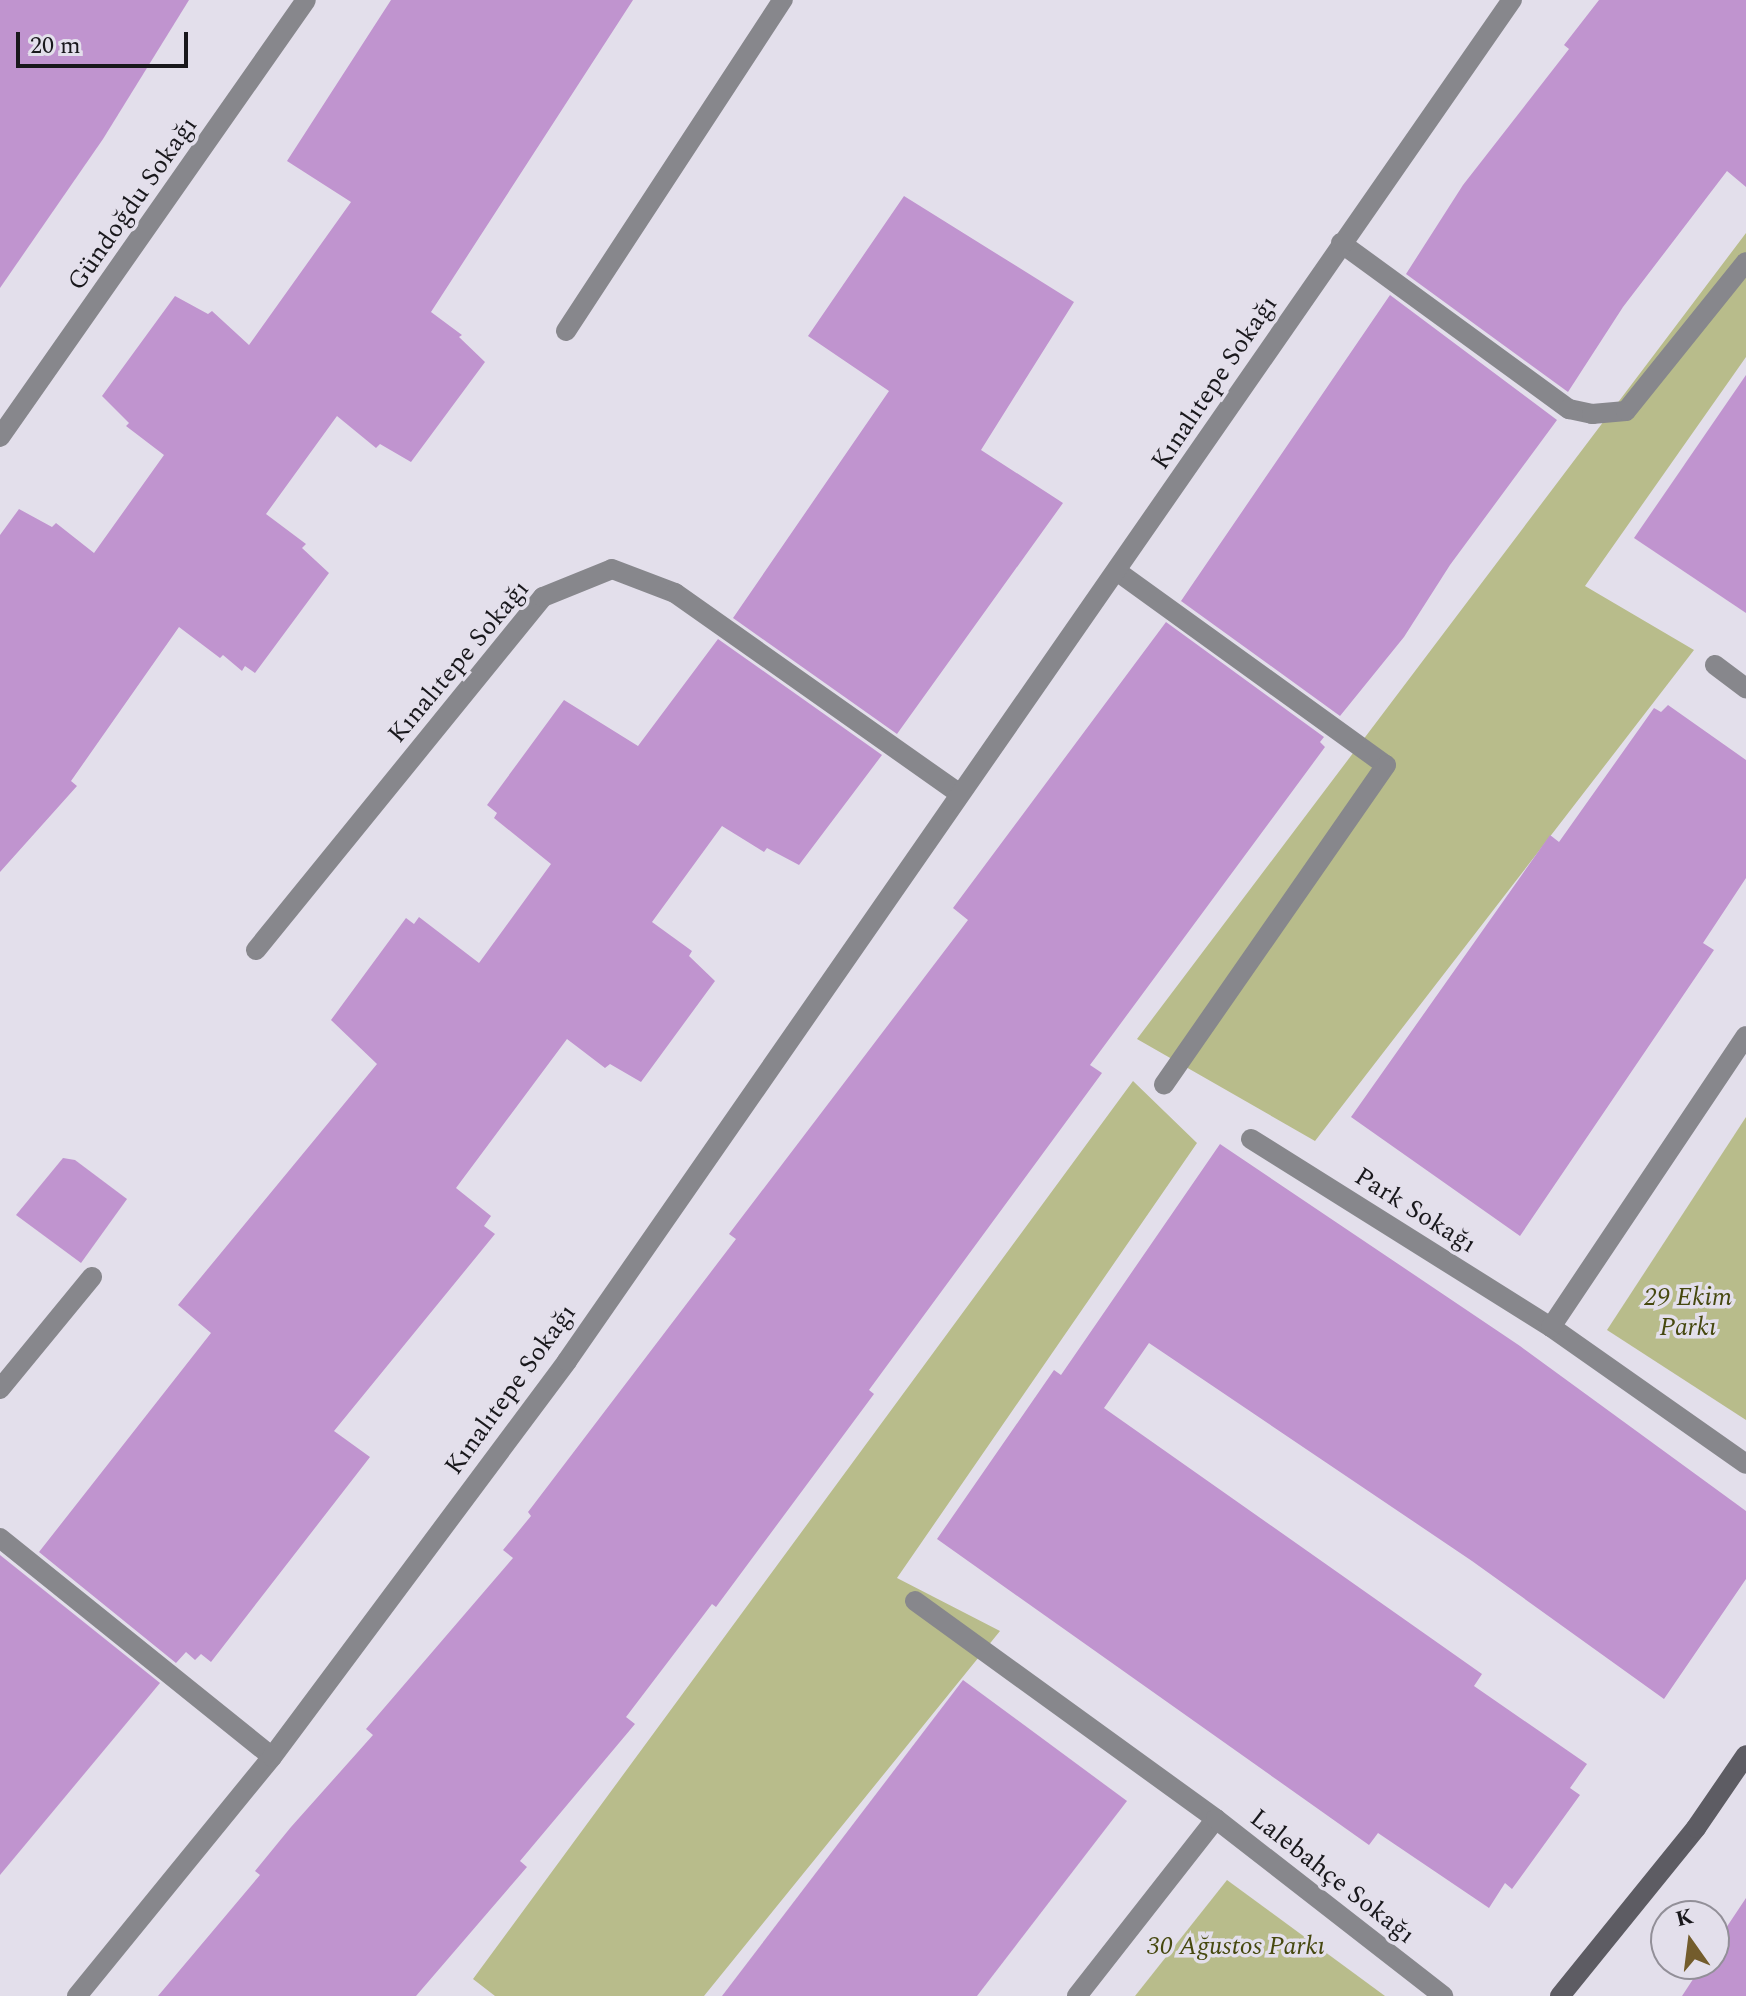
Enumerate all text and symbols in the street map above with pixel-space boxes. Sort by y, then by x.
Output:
scale bar [20,16,192,66]
text: 20 m [30,28,81,64]
street label: Gündoğdu Sokağı [61,111,205,297]
street label: Kınalıtepe Sokağı [1145,290,1285,476]
street label: Kınalıtepe Sokağı [382,574,536,750]
street label: Park Sokağı [1348,1161,1482,1261]
park label: 29 Ekim Parkı [1644,1282,1732,1344]
street label: Kınalıtepe Sokağı [439,1299,583,1481]
street label: Lalebahçe Sokağı [1243,1803,1421,1951]
north arrow [1650,1900,1730,1980]
text: K [1672,1900,1697,1936]
park label: 30 Ağustos Parkı [1147,1931,1325,1963]

